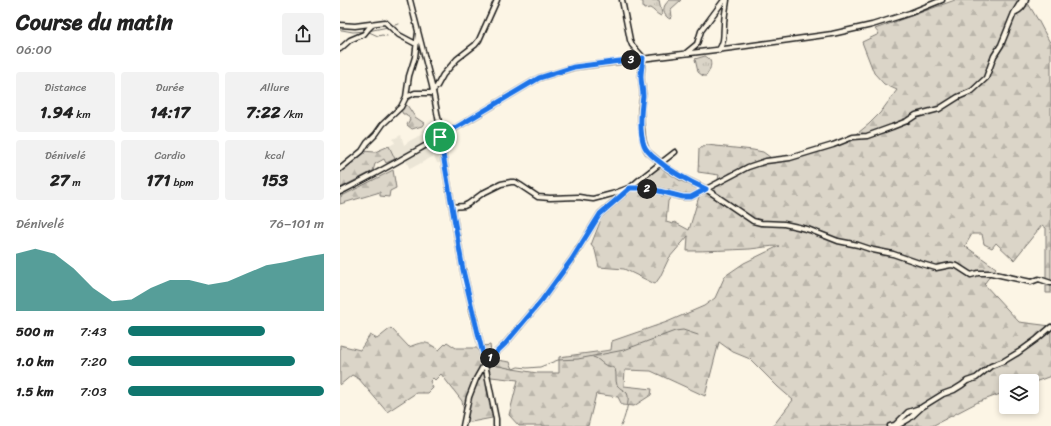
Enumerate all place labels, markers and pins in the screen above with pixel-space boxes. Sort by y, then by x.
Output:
pin: 3 [621,50,641,70]
pin [423,120,457,154]
pin: 2 [637,179,657,199]
pin: 1 [480,348,500,368]

